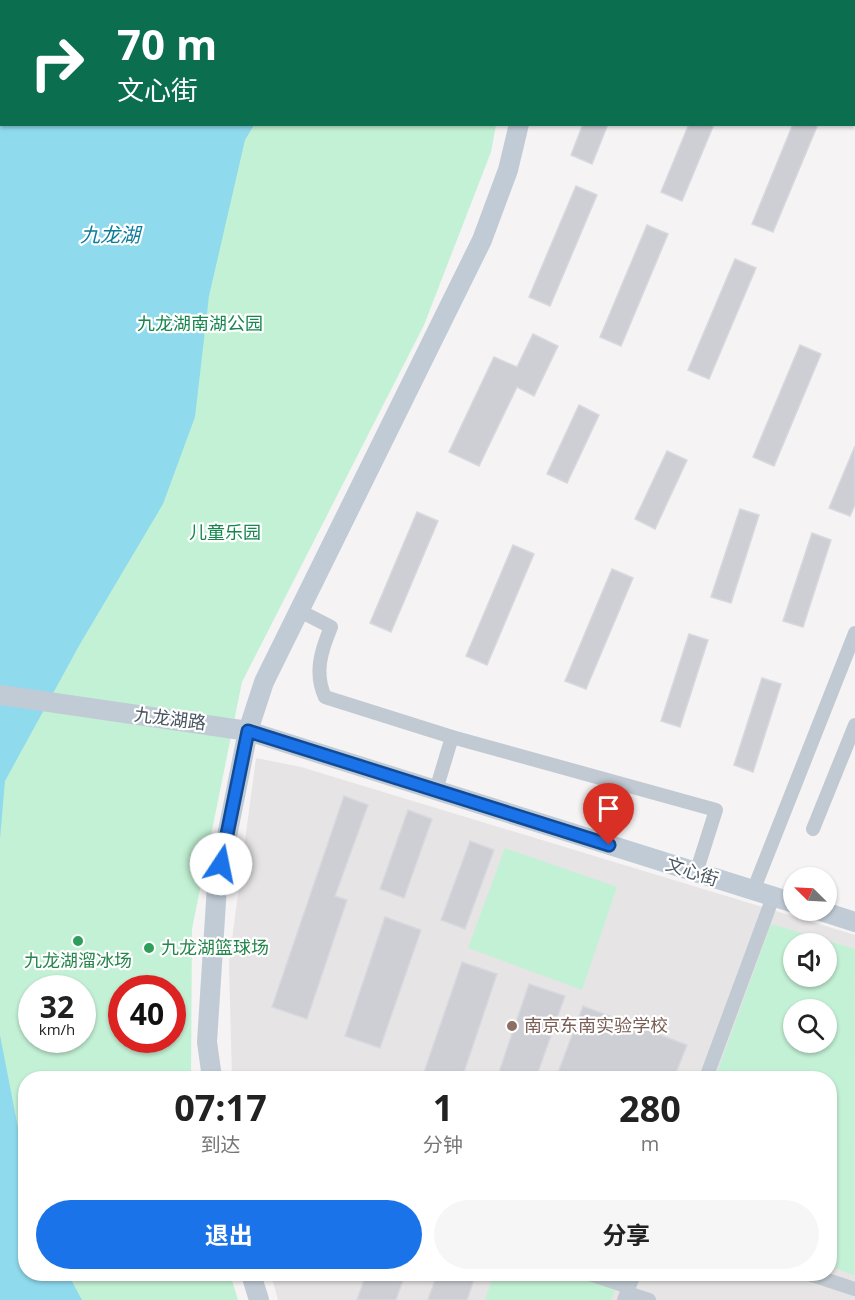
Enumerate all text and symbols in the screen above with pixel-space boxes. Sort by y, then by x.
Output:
text: 70 m [117,15,217,72]
icon: right [18,24,96,102]
text: 文心街 [117,71,198,108]
water label: 九龙湖 [80,221,143,248]
park label: 九龙湖南湖公园 [137,311,263,335]
park label: 儿童乐园 [189,520,261,544]
street label: 九龙湖路 [133,702,207,734]
pin [583,783,634,845]
icon: arrive [592,792,625,825]
position arrow [189,832,253,896]
street label: 文心街 [663,851,722,891]
north arrow [783,867,837,921]
map controls [783,867,837,1053]
button: sound [783,933,837,987]
marker: 九龙湖溜冰场 [71,934,85,948]
place label: 九龙湖篮球场 [161,935,269,959]
marker: 九龙湖篮球场 [142,941,156,955]
place label: 九龙湖溜冰场 [24,948,132,972]
speed limit sign: 40 [108,975,186,1053]
text: 32 [40,986,74,1027]
button: search [783,999,837,1053]
place label: 南京东南实验学校 [524,1013,668,1037]
text: km/h [39,1019,75,1039]
marker: 南京东南实验学校 [505,1019,519,1033]
text: 07:17 [174,1083,267,1132]
text: 1 [433,1083,453,1132]
text: 280 [619,1084,681,1133]
text: m [641,1130,659,1157]
text: 到达 [200,1131,240,1158]
text: 分钟 [423,1131,463,1158]
button: 退出 [36,1200,422,1269]
button: 分享 [434,1200,819,1269]

